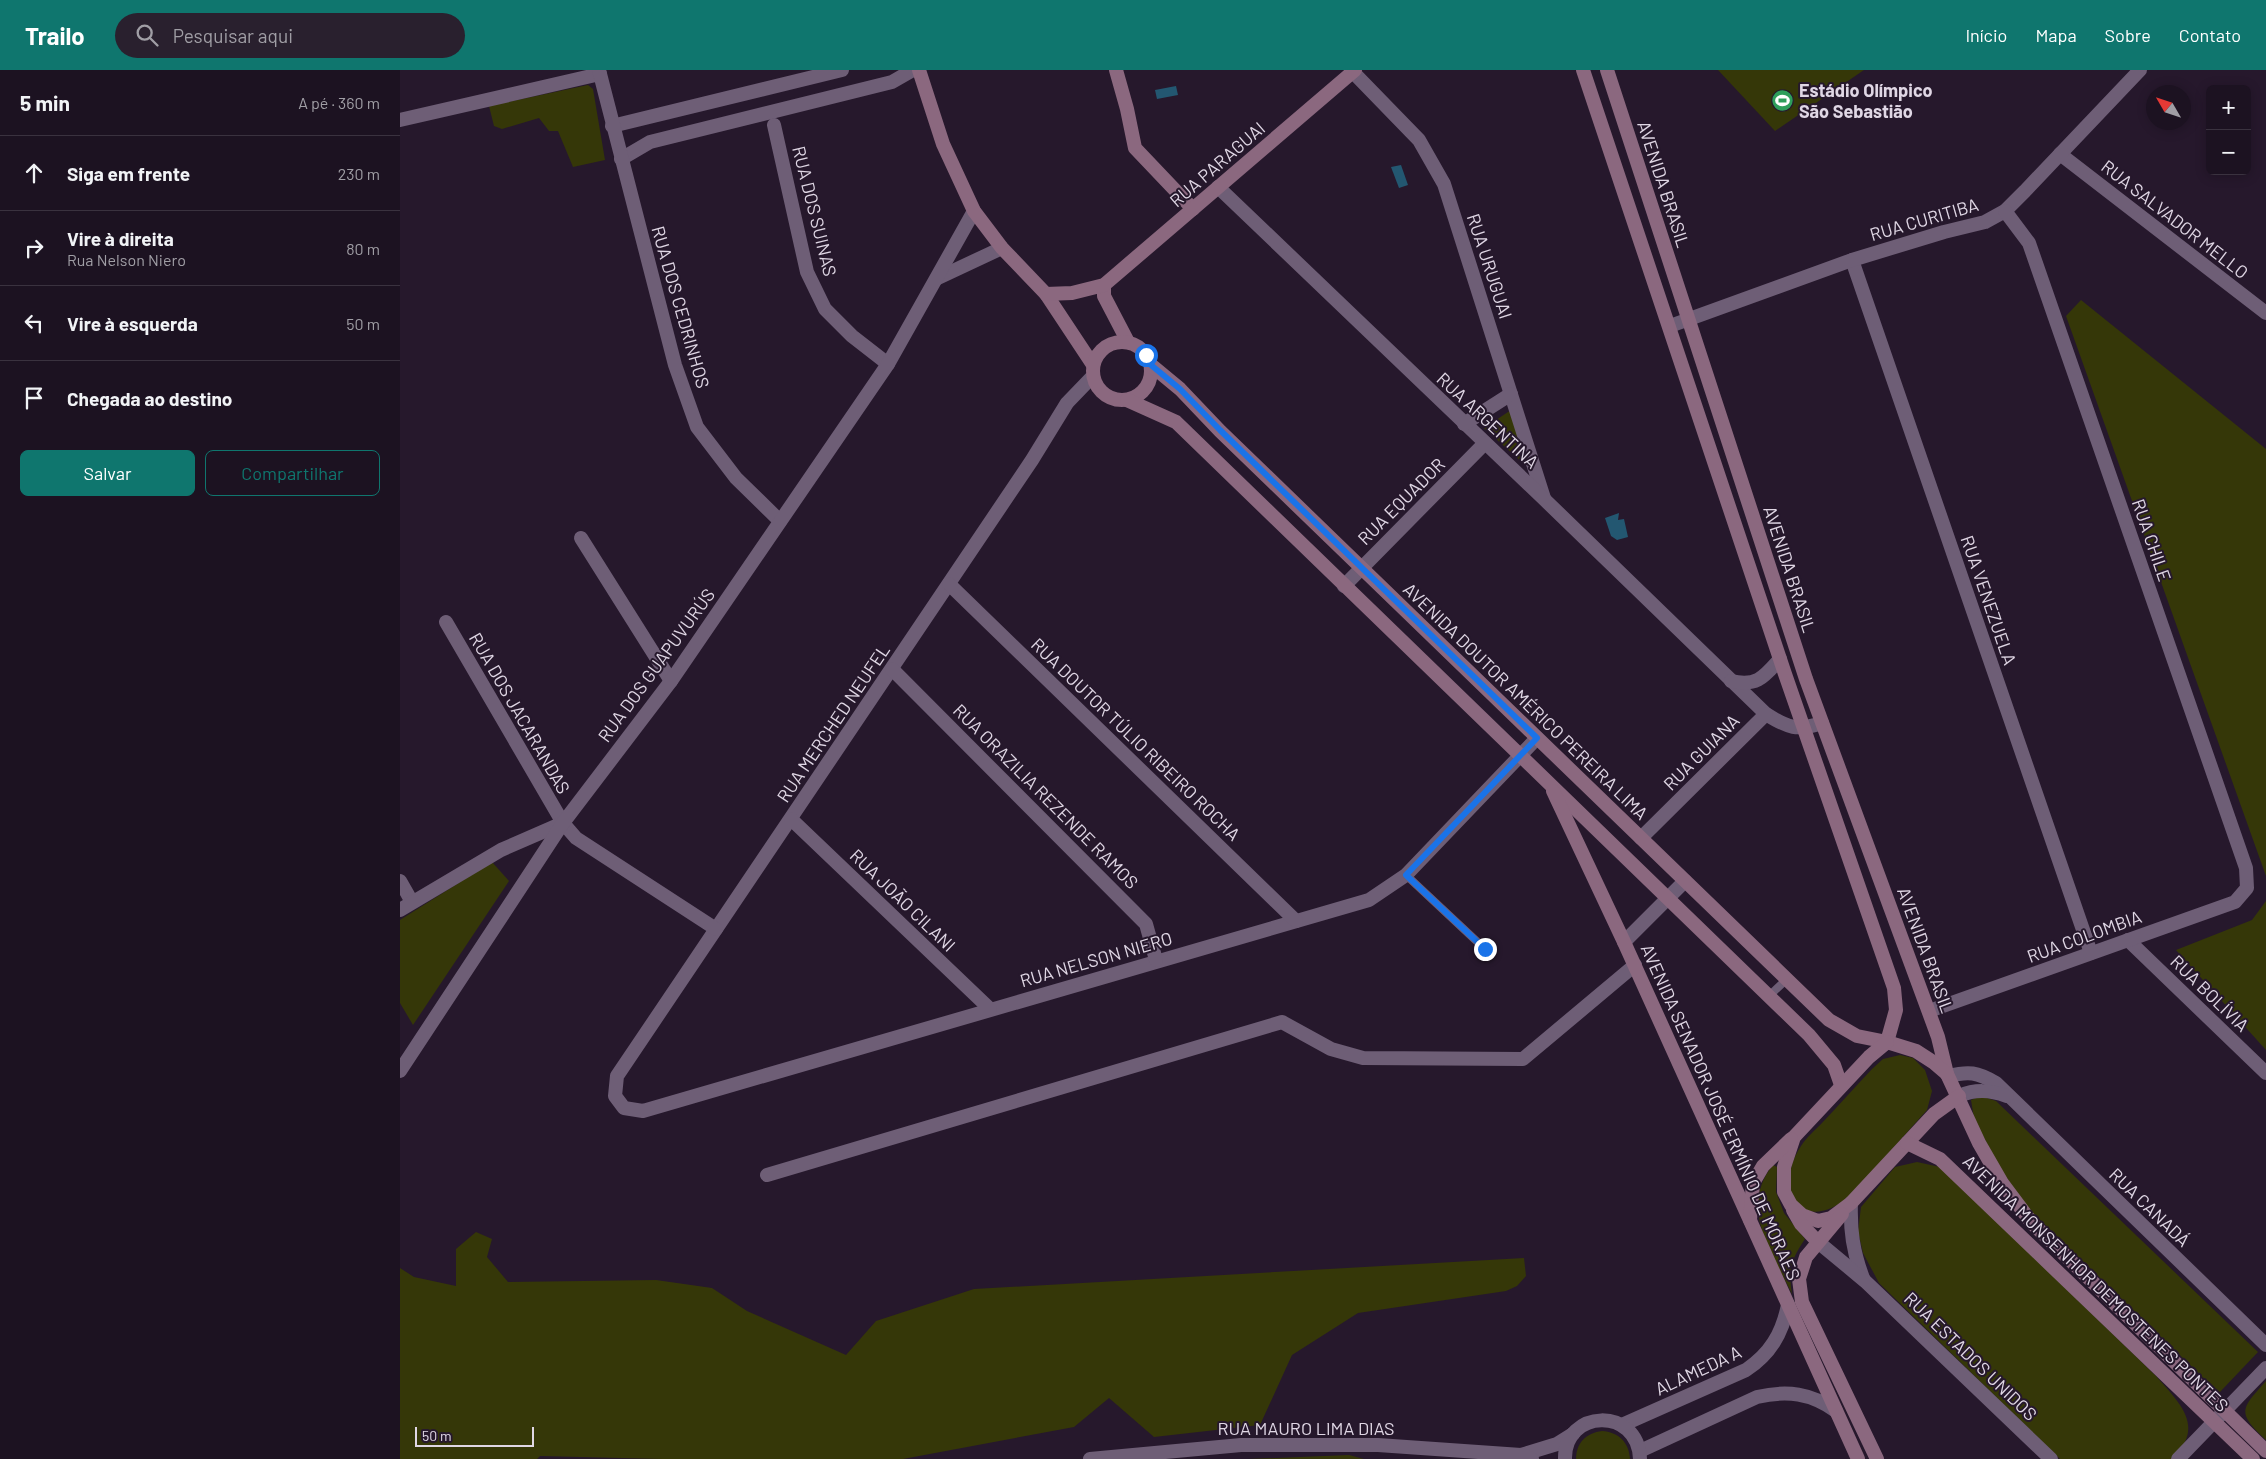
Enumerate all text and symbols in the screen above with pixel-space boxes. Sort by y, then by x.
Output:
search box [115,13,465,58]
text: Trailo [25,21,85,50]
icon: search [133,21,161,49]
text: Pesquisar aqui [173,24,293,47]
text: Início [1965,24,2007,46]
text: Mapa [2035,24,2077,46]
text: Sobre [2105,24,2151,46]
text: Contato [2179,24,2241,46]
place label: Estádio Olímpico São Sebastião [1799,79,1933,122]
north arrow [2146,85,2191,130]
map controls [2206,85,2251,175]
button: + [2206,85,2251,130]
sports icon: Estádio Olímpico São Sebastião [1771,88,1795,112]
text: 5 min [20,90,70,115]
text: A pé · 360 m [298,93,380,112]
street label: RUA PARAGUAI [1165,117,1269,211]
street label: AVENIDA BRASIL [1633,118,1695,250]
button: − [2206,130,2251,175]
street label: RUA DOS SUINAS [788,144,842,278]
street label: RUA SALVADOR MELLO [2097,155,2253,283]
icon: ahead [20,159,48,187]
text: Siga em frente [67,162,190,185]
text: 230 m [338,164,380,183]
street label: RUA CURITIBA [1867,193,1981,245]
street label: RUA URUGUAI [1463,211,1517,321]
street label: RUA DOS CEDRINHOS [647,223,715,391]
text: Vire à direita [67,227,174,250]
icon: right [20,234,48,262]
text: 80 m [346,239,380,258]
text: Rua Nelson Niero [67,250,186,269]
icon: left [20,309,48,337]
text: Vire à esquerda [67,312,198,335]
text: 50 m [346,314,380,333]
route start [1135,344,1158,367]
street label: RUA ARGENTINA [1433,367,1543,473]
icon: arrive [20,384,48,412]
text: Chegada ao destino [67,387,232,410]
button: Salvar [20,450,195,496]
button: Compartilhar [205,450,380,496]
street label: RUA EQUADOR [1353,453,1449,549]
street label: RUA CHILE [2128,496,2176,584]
street label: AVENIDA BRASIL [1759,503,1821,635]
street label: RUA VENEZUELA [1957,532,2021,668]
street label: AVENIDA DOUTOR AMÉRICO PEREIRA LIMA [1399,578,1653,824]
street label: RUA DOS GUAPUVURÚS [593,584,719,746]
street label: RUA DOS JACARANDAS [465,629,575,797]
street label: RUA DOUTOR TÚLIO RIBEIRO ROCHA [1027,633,1245,845]
street label: RUA MERCHED NEUFEL [772,640,894,806]
street label: RUA ORAZILIA REZENDE RAMOS [949,699,1143,893]
street label: RUA GUIANA [1658,709,1744,795]
street label: RUA JOÃO CILANI [846,844,960,956]
street label: AVENIDA BRASIL [1893,884,1959,1016]
street label: RUA COLOMBIA [2024,905,2144,967]
street label: RUA NELSON NIERO [1017,927,1175,991]
route end [1474,938,1497,961]
street label: AVENIDA SENADOR JOSÉ ERMÍNIO DE MORAES [1637,940,1805,1284]
street label: RUA BOLÍVIA [2166,950,2254,1036]
street label: AVENIDA MONSENHOR DEMOSTENES PONTES [1959,1150,2233,1416]
street label: RUA CANADÁ [2105,1163,2195,1251]
street label: RUA ESTADOS UNIDOS [1900,1287,2042,1425]
street label: ALAMEDA A [1651,1340,1745,1400]
street label: RUA MAURO LIMA DIAS [1217,1417,1395,1439]
scale bar [415,1424,534,1447]
text: 50 m [422,1427,451,1444]

